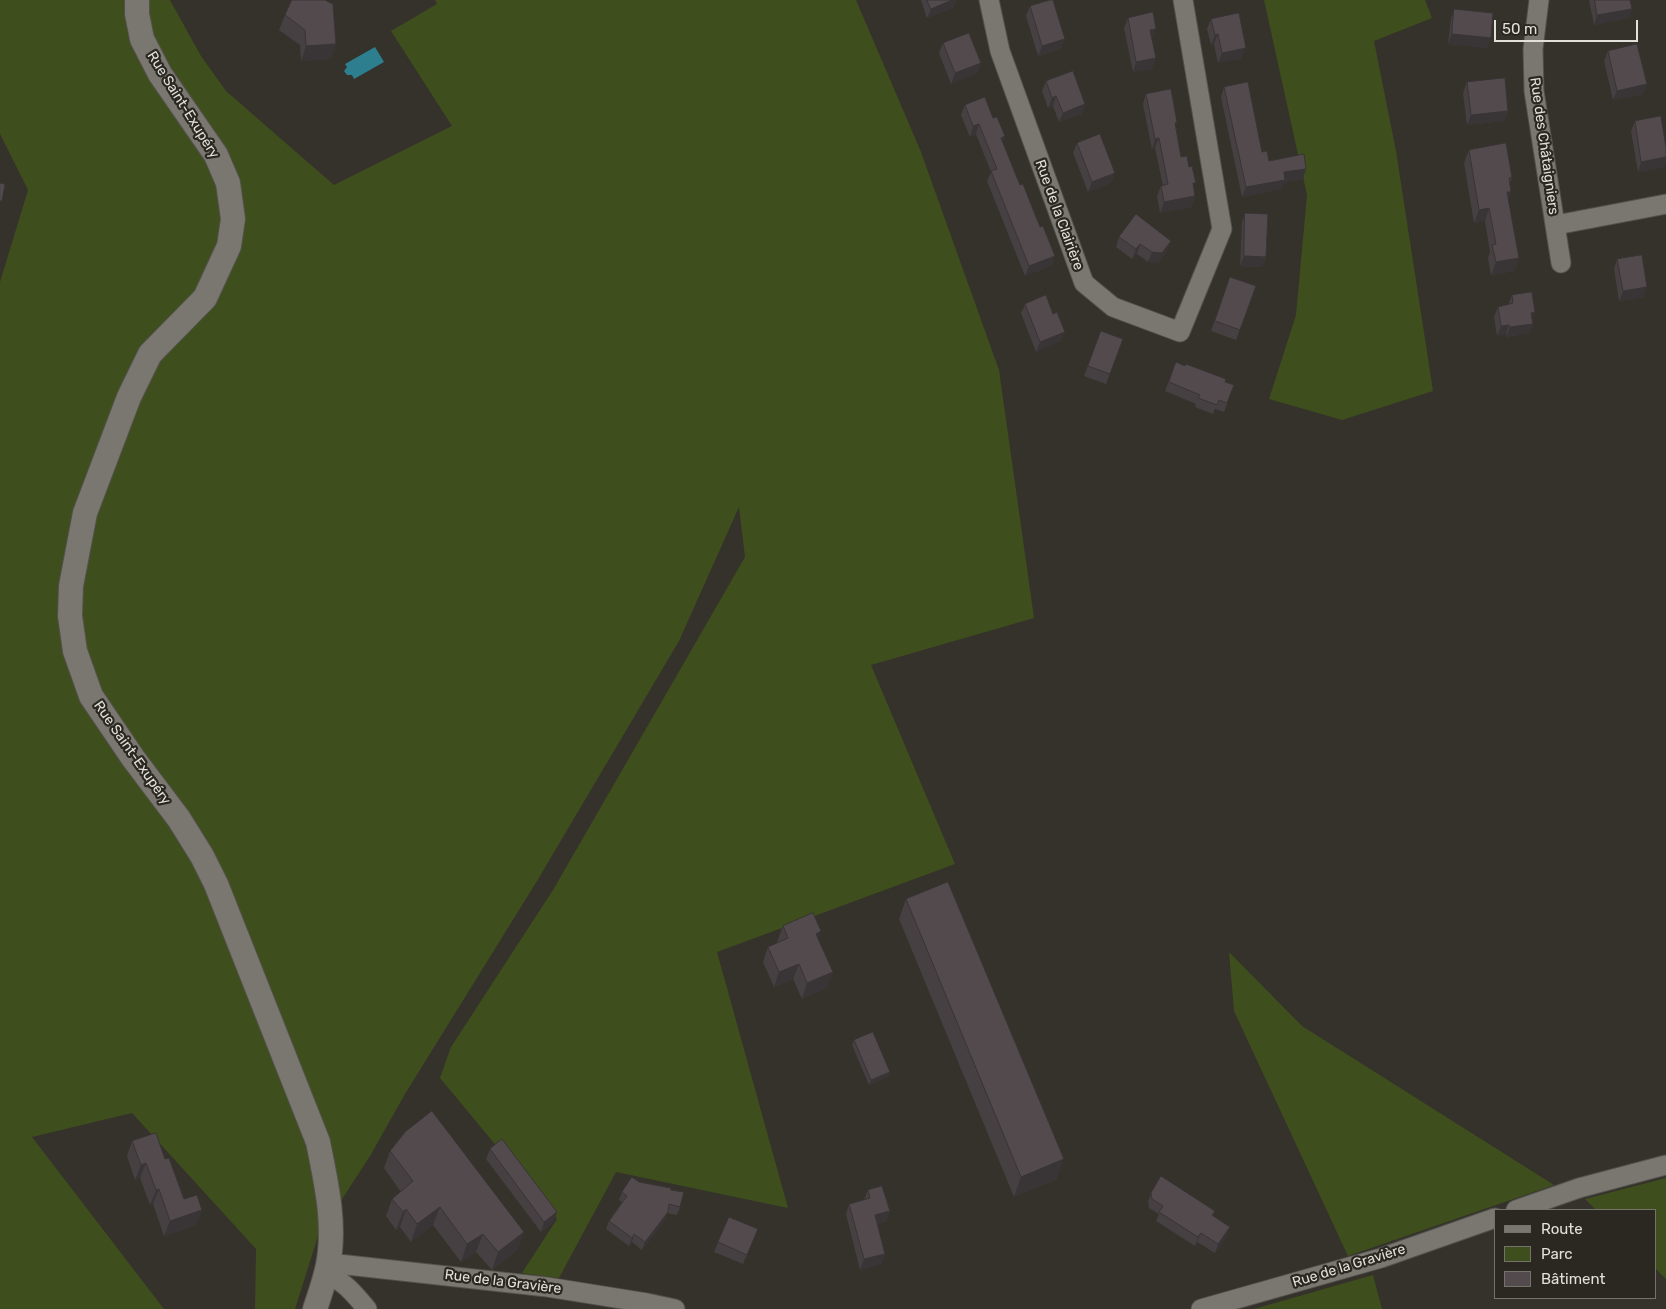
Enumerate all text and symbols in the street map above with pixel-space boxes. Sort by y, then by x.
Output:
scale bar [1496,10,1640,42]
text: 50 m [1502,20,1537,38]
street label: Rue Saint-Exupéry [143,48,223,162]
street label: Rue des Châtaigniers [1526,76,1562,216]
street label: Rue de la Clairière [1031,157,1087,273]
street label: Rue Saint-Exupéry [90,698,174,808]
legend [1494,1209,1656,1299]
text: Route [1541,1220,1583,1238]
street label: Rue de la Gravière [1290,1241,1408,1291]
text: Parc [1541,1245,1573,1263]
street label: Rue de la Gravière [444,1267,562,1297]
text: Bâtiment [1541,1270,1605,1288]

